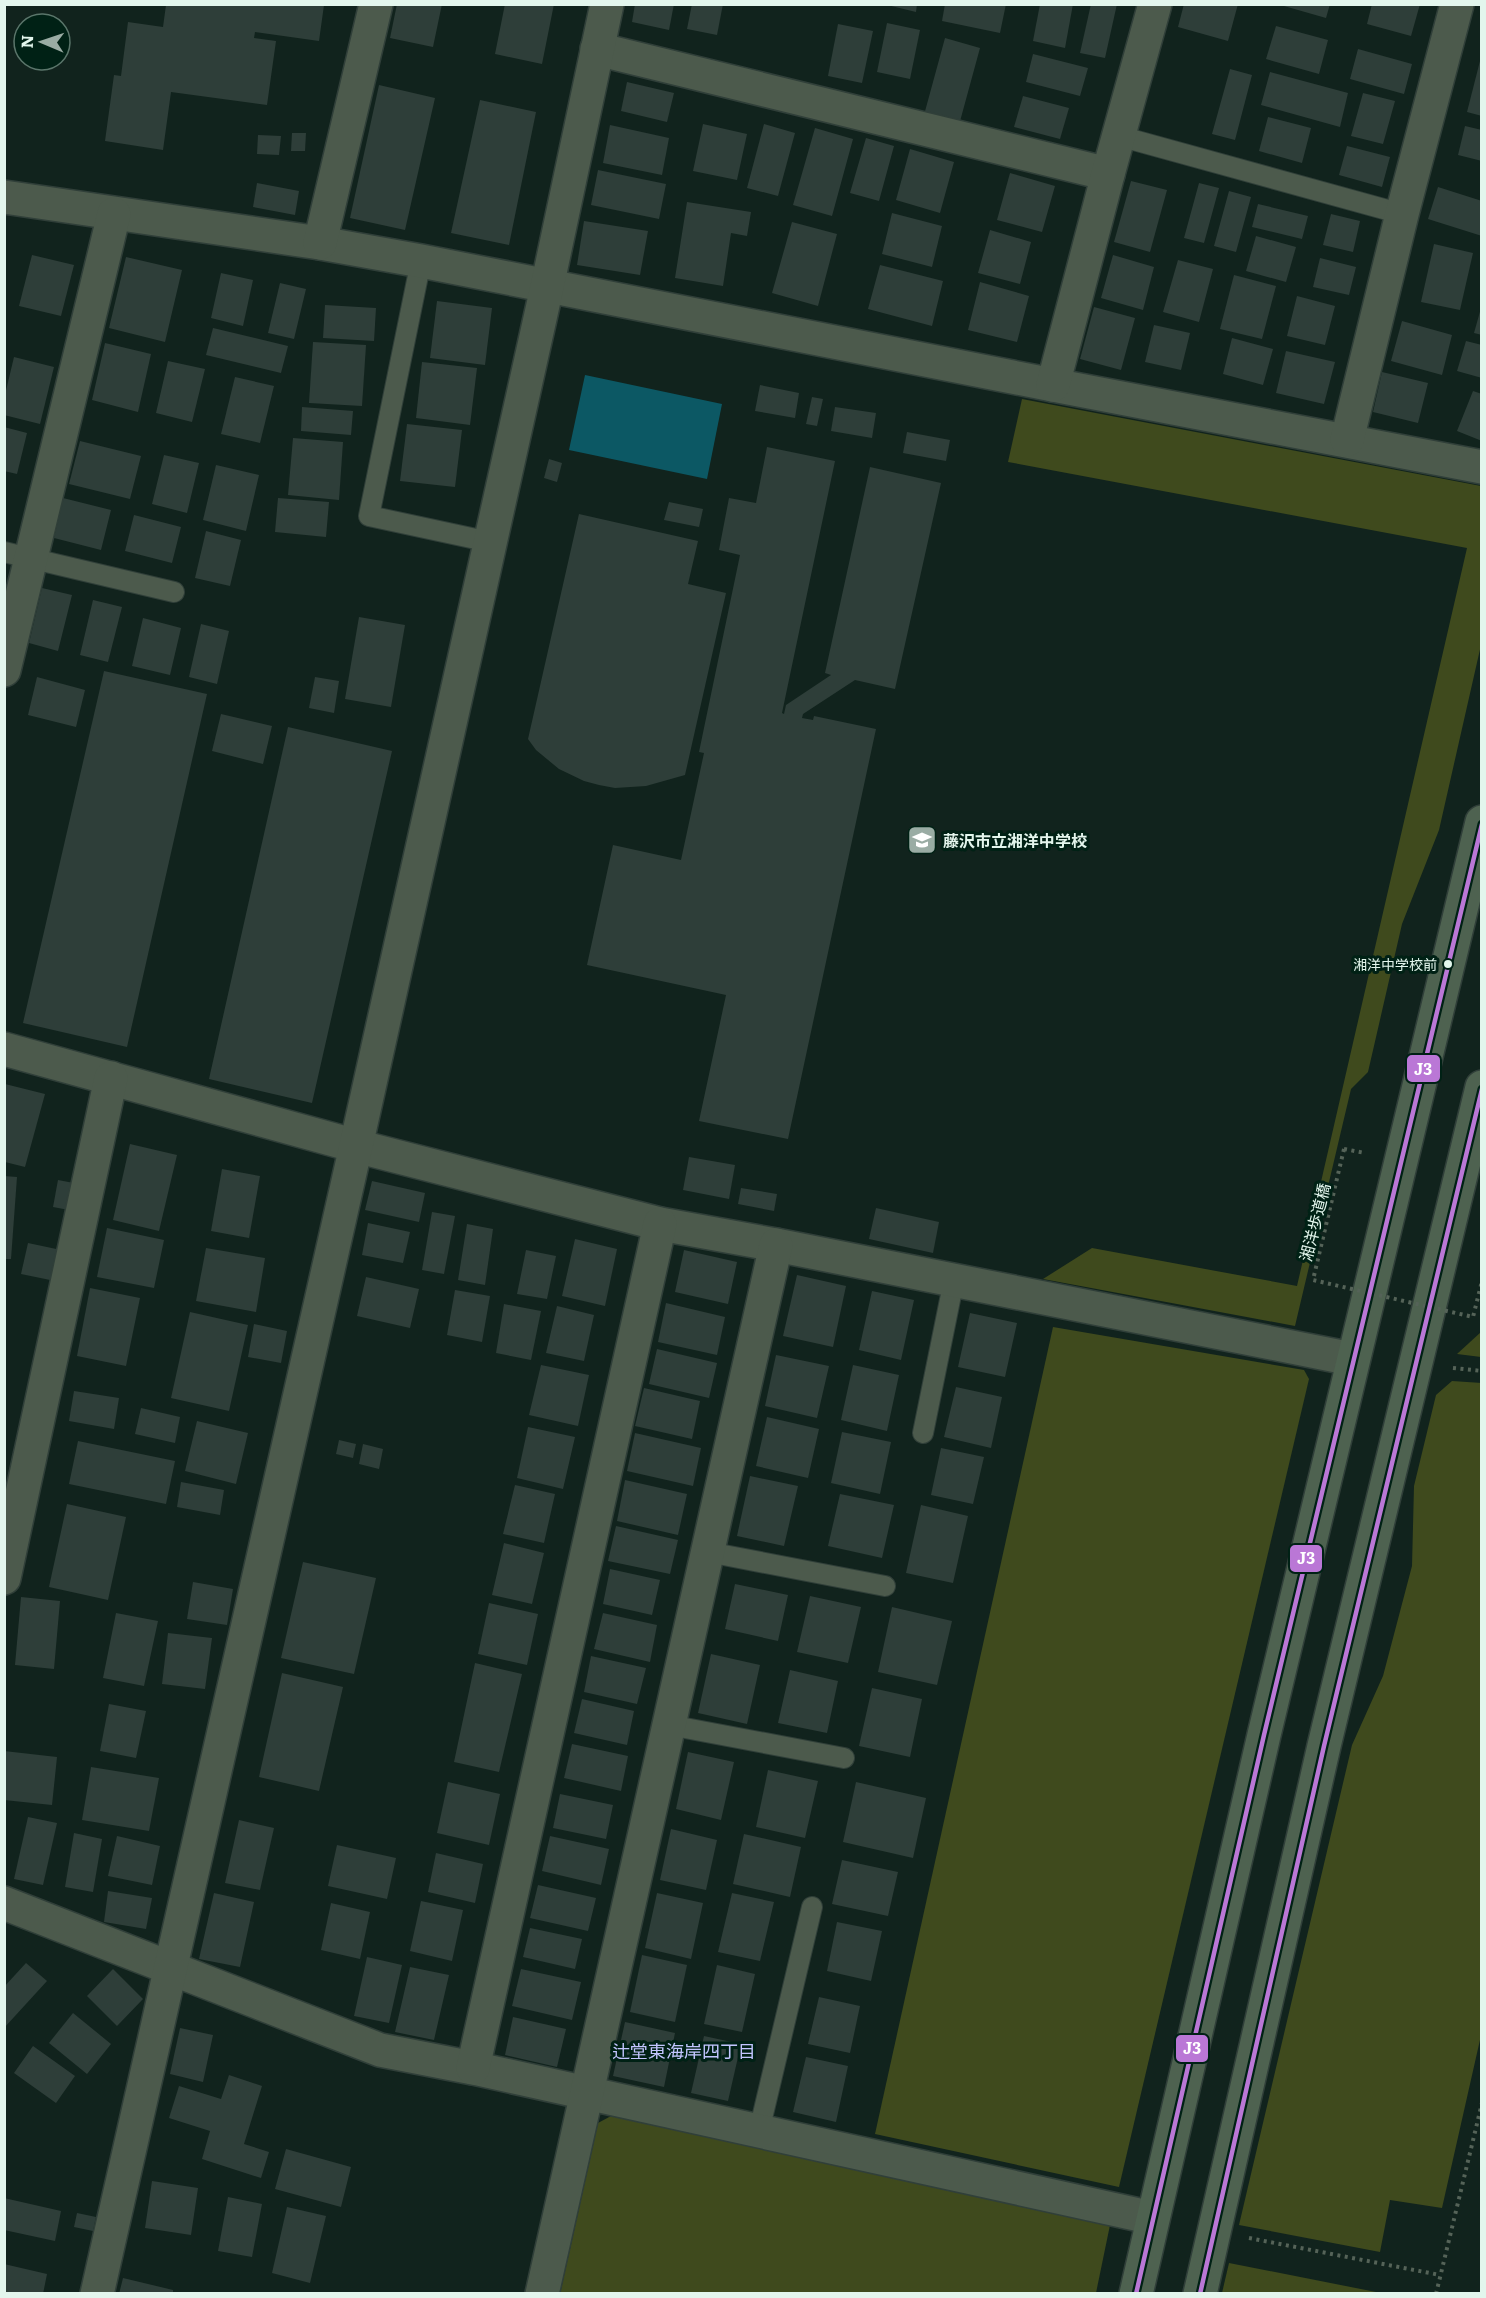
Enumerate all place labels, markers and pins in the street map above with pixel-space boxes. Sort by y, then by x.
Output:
school or university icon: 藤沢市立湘洋中学校 [906,824,938,856]
place label: 藤沢市立湘洋中学校 [943,828,1087,852]
place label: 湘洋中学校前 [1353,954,1437,974]
marker: 湘洋中学校前 [1442,958,1454,970]

